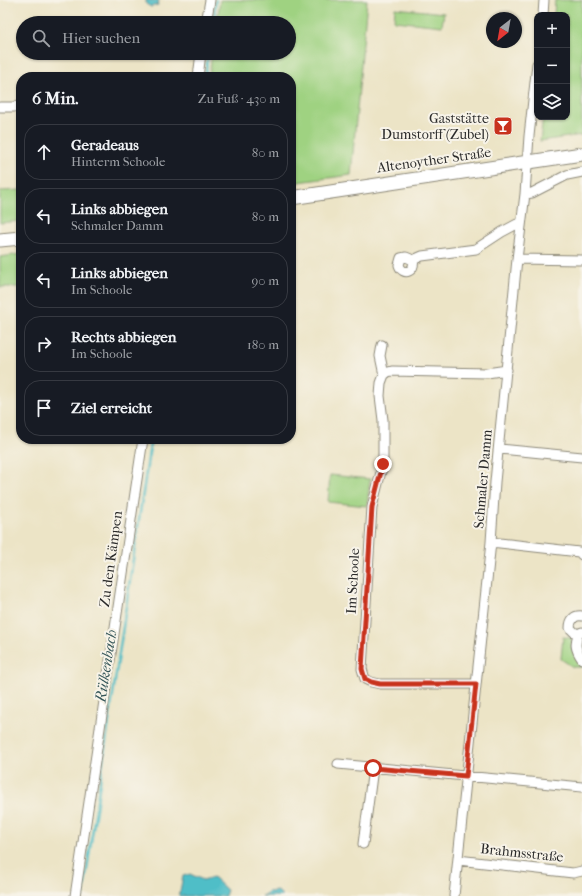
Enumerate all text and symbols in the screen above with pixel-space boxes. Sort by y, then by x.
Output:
north arrow [486,12,522,48]
map controls [534,12,570,120]
button: + [534,12,570,48]
search box [16,16,296,60]
icon: search [30,27,52,49]
text: Hier suchen [62,29,140,47]
button: − [534,48,570,84]
button: layers [534,84,570,120]
text: 6 Min. [32,88,79,108]
text: Zu Fuß · 430 m [198,91,280,106]
place label: Gaststätte Dumstorff (Zubel) [381,110,489,143]
bar icon: Gaststätte Dumstorff (Zubel) [492,115,514,137]
text: Geradeaus [71,136,139,154]
icon: ahead [33,141,55,163]
street label: Altenoyther Straße [375,144,492,177]
text: 80 m [252,145,279,160]
text: Hinterm Schoole [71,154,165,169]
text: Links abbiegen [71,200,168,218]
icon: left [33,205,55,227]
text: 80 m [252,209,279,224]
text: Schmaler Damm [71,218,163,233]
text: Links abbiegen [71,264,168,282]
icon: left [33,269,55,291]
text: 90 m [251,273,279,288]
text: Im Schoole [71,282,132,297]
text: Rechts abbiegen [71,328,176,346]
icon: right [33,333,55,355]
text: 180 m [247,337,279,352]
text: Im Schoole [71,346,132,361]
icon: arrive [33,397,55,419]
text: Ziel erreicht [71,399,152,417]
street label: Schmaler Damm [470,428,496,529]
route end [374,455,392,473]
street label: Zu den Kämpen [96,510,126,608]
street label: Im Schoole [343,548,363,614]
water label: Rülkenbach [91,628,121,704]
route start [364,759,382,777]
street label: Brahmsstraße [480,840,564,866]

